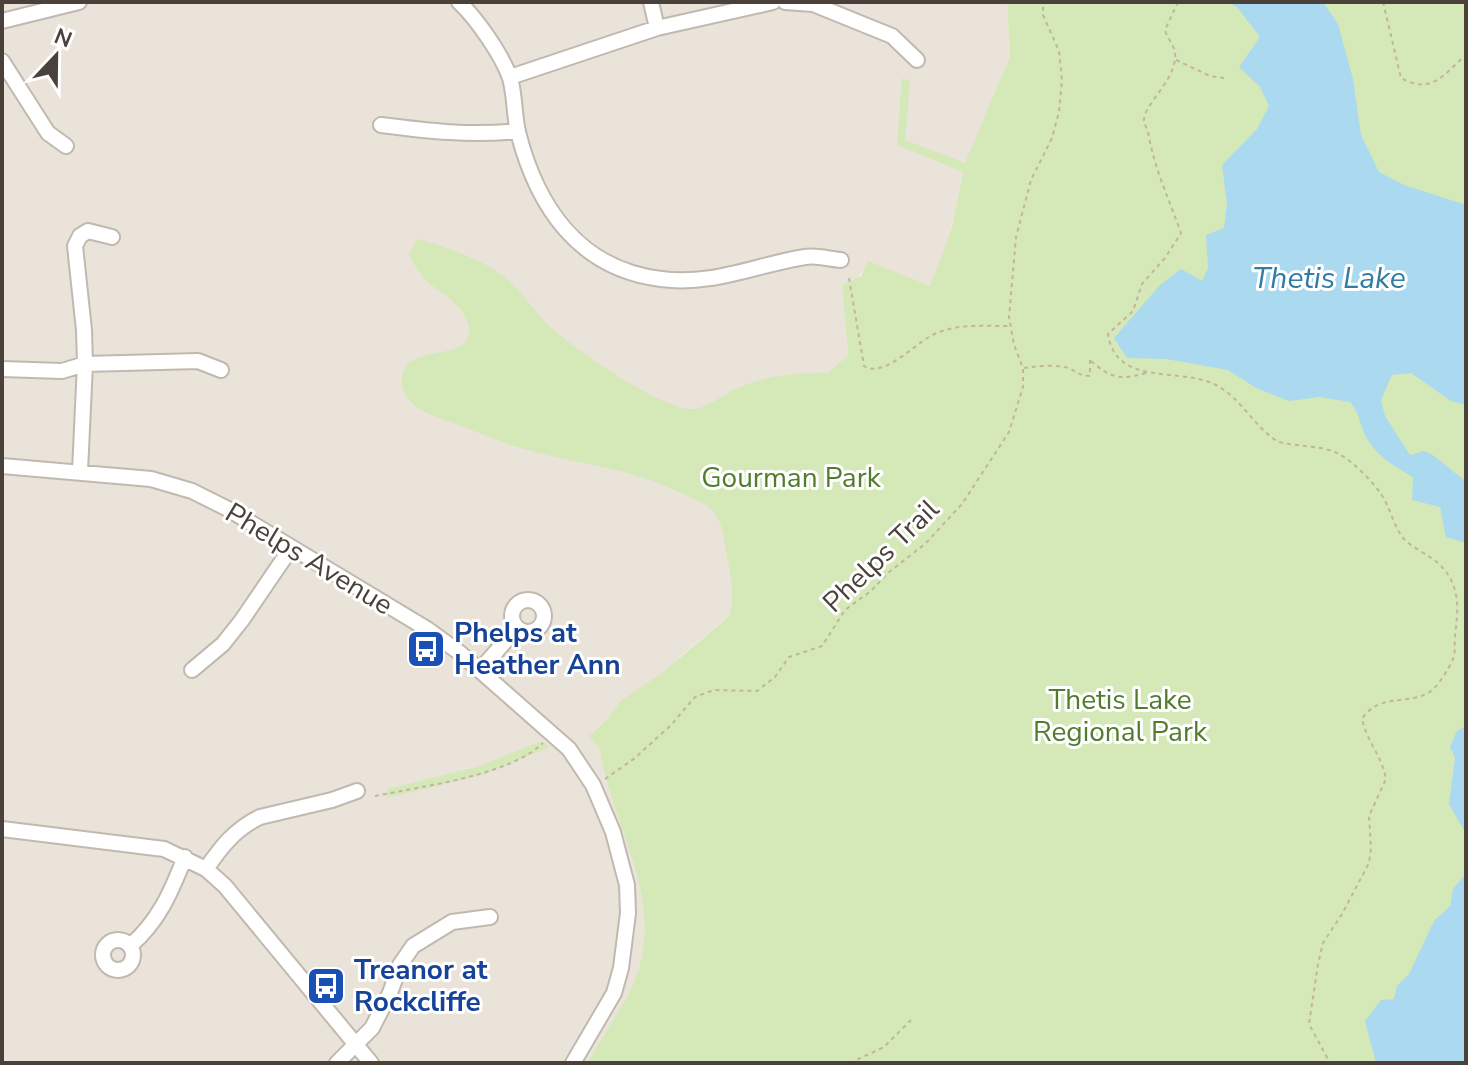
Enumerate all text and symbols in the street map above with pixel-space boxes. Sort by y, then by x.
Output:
north arrow [16,16,96,96]
text: N [50,21,76,55]
water label: Thetis Lake [1252,258,1406,299]
park label: Gourman Park [701,459,882,497]
street label: Phelps Trail [815,490,948,621]
street label: Phelps Avenue [218,494,400,624]
place label: Phelps at Heather Ann [454,614,621,684]
bus stop icon: Phelps at Heather Ann [405,628,447,670]
park label: Thetis Lake Regional Park [1033,681,1208,751]
place label: Treanor at Rockcliffe [354,951,488,1021]
bus stop icon: Treanor at Rockcliffe [305,965,347,1007]

